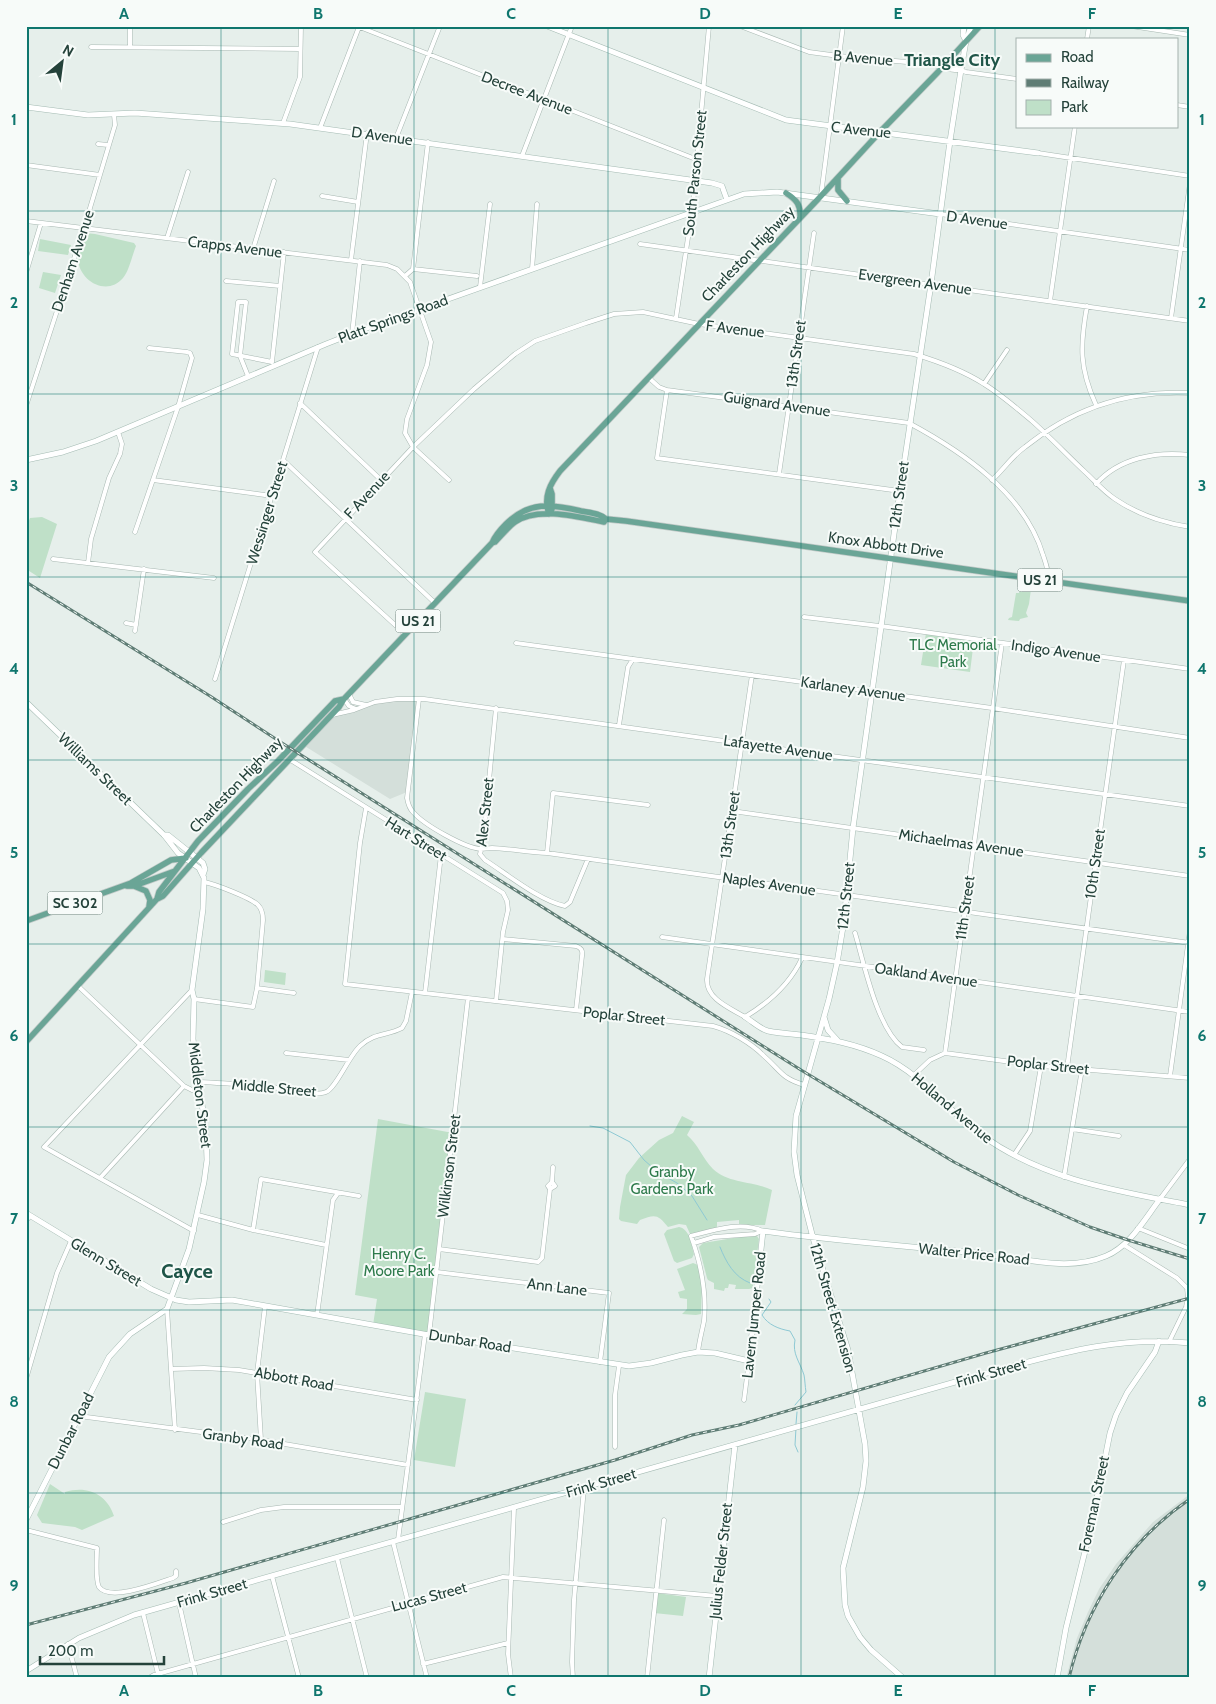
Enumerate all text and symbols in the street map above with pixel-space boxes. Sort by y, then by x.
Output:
text: A [119,4,129,23]
text: B [313,4,323,23]
text: C [506,4,516,23]
text: D [699,4,711,23]
text: E [893,4,903,23]
text: F [1088,4,1097,23]
north arrow [38,38,88,88]
legend [1016,38,1178,128]
text: N [60,40,77,61]
street label: B Avenue [832,46,894,70]
text: Road [1061,48,1094,66]
district label: Triangle City [904,49,1000,71]
street label: Decree Avenue [479,67,575,119]
text: Railway [1061,74,1110,92]
text: Park [1061,98,1088,116]
street label: South Parson Street [679,109,711,237]
text: 1 [11,110,17,129]
text: 1 [1199,110,1205,129]
street label: C Avenue [830,118,892,142]
street label: D Avenue [350,123,414,149]
street label: Charleston Highway [698,202,799,306]
street label: Denham Avenue [48,207,98,314]
street label: D Avenue [945,207,1009,233]
street label: Crapps Avenue [187,232,283,262]
street label: Evergreen Avenue [857,265,973,299]
street label: Platt Springs Road [336,291,450,347]
text: 2 [10,293,18,312]
text: 2 [1198,293,1206,312]
street label: F Avenue [705,316,766,342]
street label: 13th Street [782,319,810,389]
street label: Guignard Avenue [722,388,832,420]
street label: Wessinger Street [243,459,291,567]
street label: 12th Street [885,460,913,530]
street label: F Avenue [340,467,394,523]
text: 3 [10,476,18,495]
text: 3 [1198,476,1206,495]
street label: Knox Abbott Drive [827,528,945,562]
road number: US 21 [1018,568,1062,592]
road number: US 21 [396,610,440,632]
park label: TLC Memorial Park [909,636,997,671]
street label: Indigo Avenue [1010,636,1102,666]
text: 4 [9,659,19,678]
text: 4 [1197,659,1207,678]
street label: Karlaney Avenue [799,673,907,705]
street label: Williams Street [54,729,136,809]
street label: Lafayette Avenue [722,731,834,765]
street label: Charleston Highway [186,733,287,837]
street label: Alex Street [472,777,498,847]
street label: 13th Street [716,790,744,860]
street label: Hart Street [382,813,450,865]
street label: Michaelmas Avenue [897,825,1025,861]
street label: 10th Street [1081,828,1109,900]
text: 5 [10,843,18,862]
text: 5 [1198,843,1206,862]
street label: 12th Street [834,861,858,931]
street label: Naples Avenue [721,869,817,900]
street label: 11th Street [952,875,978,941]
road number: SC 302 [48,891,102,914]
street label: Oakland Avenue [873,959,979,991]
street label: Poplar Street [582,1003,666,1029]
text: 6 [10,1026,19,1045]
text: 6 [1198,1026,1207,1045]
street label: Middleton Street [185,1041,215,1149]
street label: Poplar Street [1006,1052,1090,1078]
street label: Holland Avenue [908,1069,997,1147]
street label: Middle Street [231,1075,317,1101]
street label: Wilkinson Street [434,1113,464,1219]
park label: Granby Gardens Park [631,1163,714,1198]
text: 7 [10,1209,19,1228]
text: 7 [1198,1209,1207,1228]
street label: Glenn Street [67,1234,145,1290]
street label: Walter Price Road [917,1239,1031,1269]
street label: 12th Street Extension [806,1241,860,1375]
park label: Henry C. Moore Park [363,1245,435,1280]
street label: Lavern Jumper Road [738,1251,770,1379]
district label: Cayce [161,1259,213,1283]
street label: Ann Lane [526,1274,588,1300]
street label: Dunbar Road [427,1326,513,1356]
street label: Frink Street [954,1354,1028,1392]
street label: Abbott Road [253,1363,335,1395]
street label: Dunbar Road [44,1390,98,1472]
text: 8 [9,1392,19,1411]
text: 8 [1197,1392,1207,1411]
street label: Granby Road [201,1424,285,1454]
street label: Foreman Street [1075,1454,1113,1554]
street label: Frink Street [564,1464,638,1502]
street label: Julius Felder Street [706,1502,736,1621]
street label: Frink Street [175,1574,249,1612]
text: 9 [10,1576,19,1595]
text: 9 [1198,1576,1207,1595]
street label: Lucas Street [389,1578,469,1616]
scale bar [40,1634,164,1666]
text: 200 m [48,1642,93,1660]
text: A [119,1681,129,1700]
text: B [313,1681,323,1700]
text: C [506,1681,516,1700]
text: D [699,1681,711,1700]
text: E [893,1681,903,1700]
text: F [1088,1681,1097,1700]

